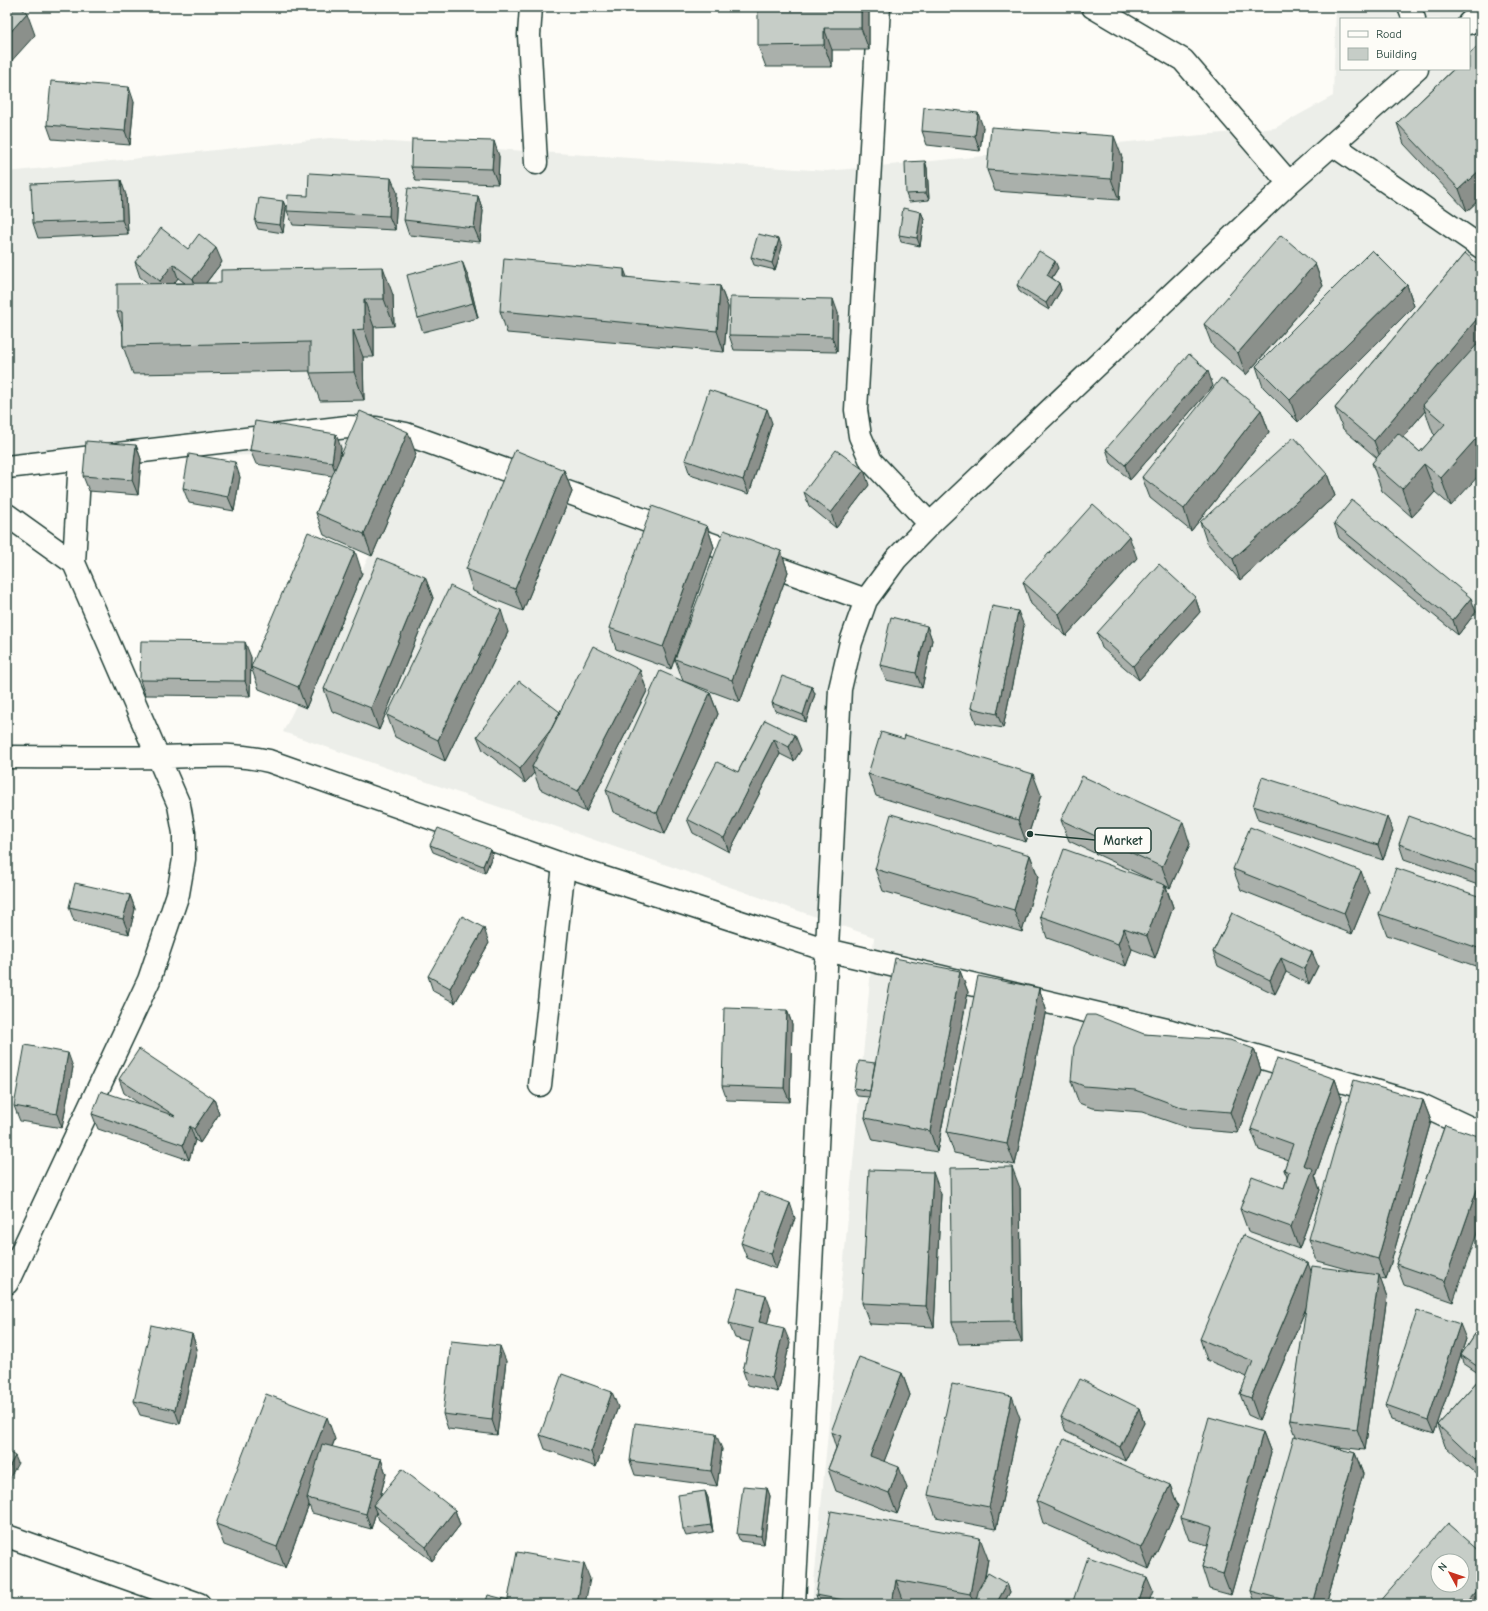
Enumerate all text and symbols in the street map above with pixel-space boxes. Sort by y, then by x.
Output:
legend [1340,18,1470,70]
text: Road [1376,27,1402,41]
text: Building [1376,47,1417,61]
callout: Market [1095,828,1151,853]
text: Market [1103,833,1143,848]
north arrow [1430,1553,1470,1593]
text: N [1435,1560,1450,1574]

